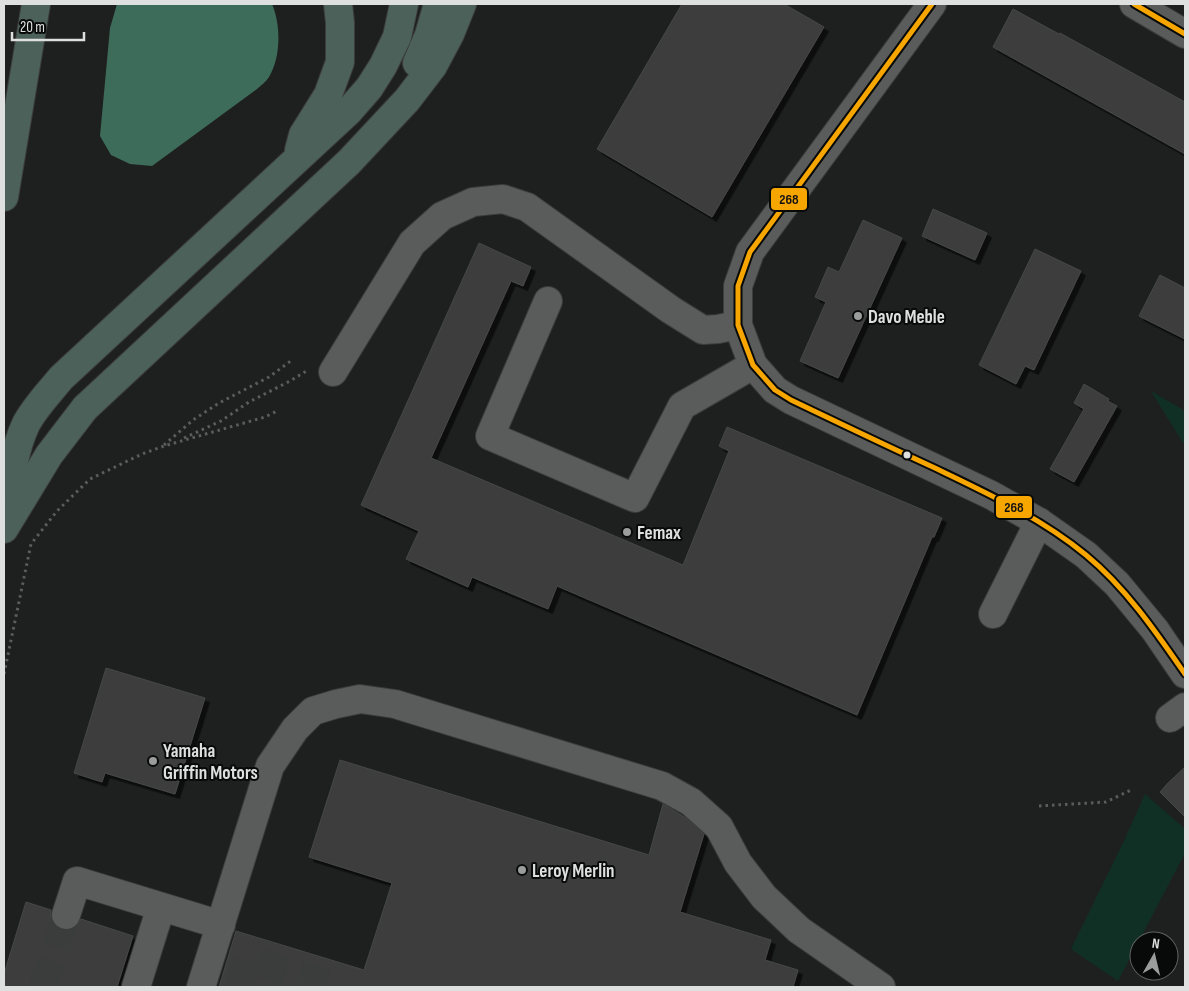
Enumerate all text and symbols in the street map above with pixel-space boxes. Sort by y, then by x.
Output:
scale bar [12,10,85,42]
text: 20 m [20,18,45,37]
line badge: 268 [770,187,808,211]
text: 268 [779,191,799,208]
place label: Davo Meble [868,306,945,329]
marker: Davo Meble [852,310,864,322]
unlabelled marker [902,450,912,460]
line badge: 268 [995,495,1033,519]
text: 268 [1004,499,1024,516]
place label: Femax [637,522,681,545]
marker: Femax [621,526,633,538]
place label: Yamaha Griffin Motors [163,740,258,785]
marker: Yamaha Griffin Motors [147,755,159,767]
place label: Leroy Merlin [532,860,615,883]
marker: Leroy Merlin [516,864,528,876]
north arrow [1129,931,1179,981]
text: N [1151,935,1161,953]

